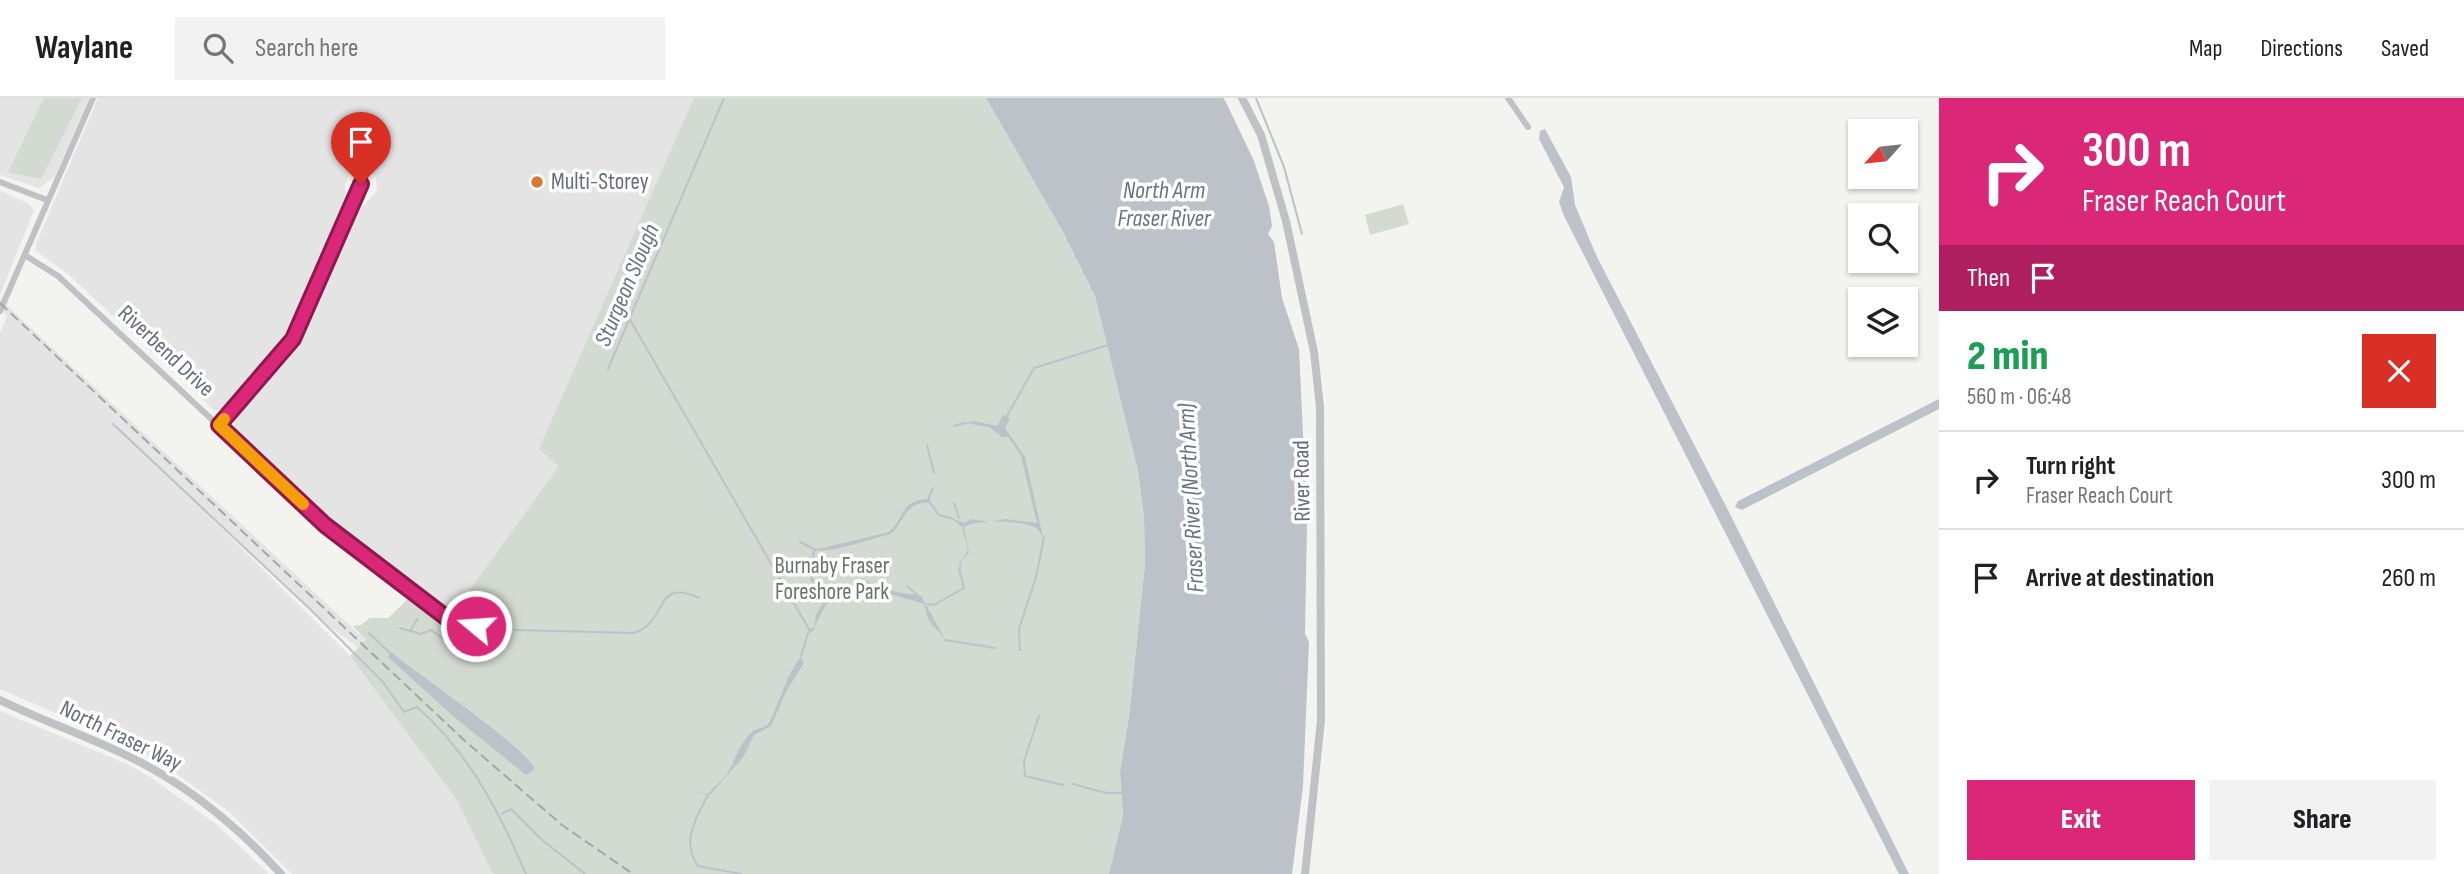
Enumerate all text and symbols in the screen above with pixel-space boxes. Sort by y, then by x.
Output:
search box [175,17,665,80]
text: Waylane [35,28,133,68]
icon: search [199,29,237,67]
text: Search here [255,33,358,64]
text: Map [2189,34,2222,63]
text: Directions [2260,34,2343,63]
text: Saved [2381,34,2429,63]
pin [331,112,391,184]
north arrow [1848,119,1918,189]
map controls [1848,119,1918,357]
text: 300 m [2082,122,2191,181]
icon: arrive [342,123,380,161]
icon: right [1967,126,2058,217]
place label: Multi-Storey [551,168,649,196]
marker: Multi-Storey [529,174,545,190]
water label: North Arm Fraser River [1117,176,1212,233]
text: Fraser Reach Court [2082,182,2286,221]
button: search [1848,203,1918,273]
water label: Sturgeon Slough [588,220,666,350]
icon: arrive [2024,259,2062,297]
text: Then [1967,263,2010,294]
button: layers [1848,287,1918,357]
street label: Riverbend Drive [112,299,220,403]
text: 2 min [1967,331,2048,382]
button: close [2362,334,2436,408]
text: 560 m · 06:48 [1967,383,2071,411]
water label: Fraser River (North Arm) [1172,402,1210,593]
street label: River Road [1287,440,1317,522]
text: Turn right [2026,451,2115,482]
icon: right [1967,461,2005,499]
text: 300 m [2381,465,2436,496]
text: Fraser Reach Court [2026,482,2173,510]
park label: Burnaby Fraser Foreshore Park [775,552,890,606]
icon: arrive [1967,559,2005,597]
text: Arrive at destination [2026,563,2214,594]
text: 260 m [2381,563,2436,594]
position arrow [439,589,513,663]
street label: North Fraser Way [55,694,187,778]
button: Exit [1967,780,2195,860]
button: Share [2209,780,2436,860]

